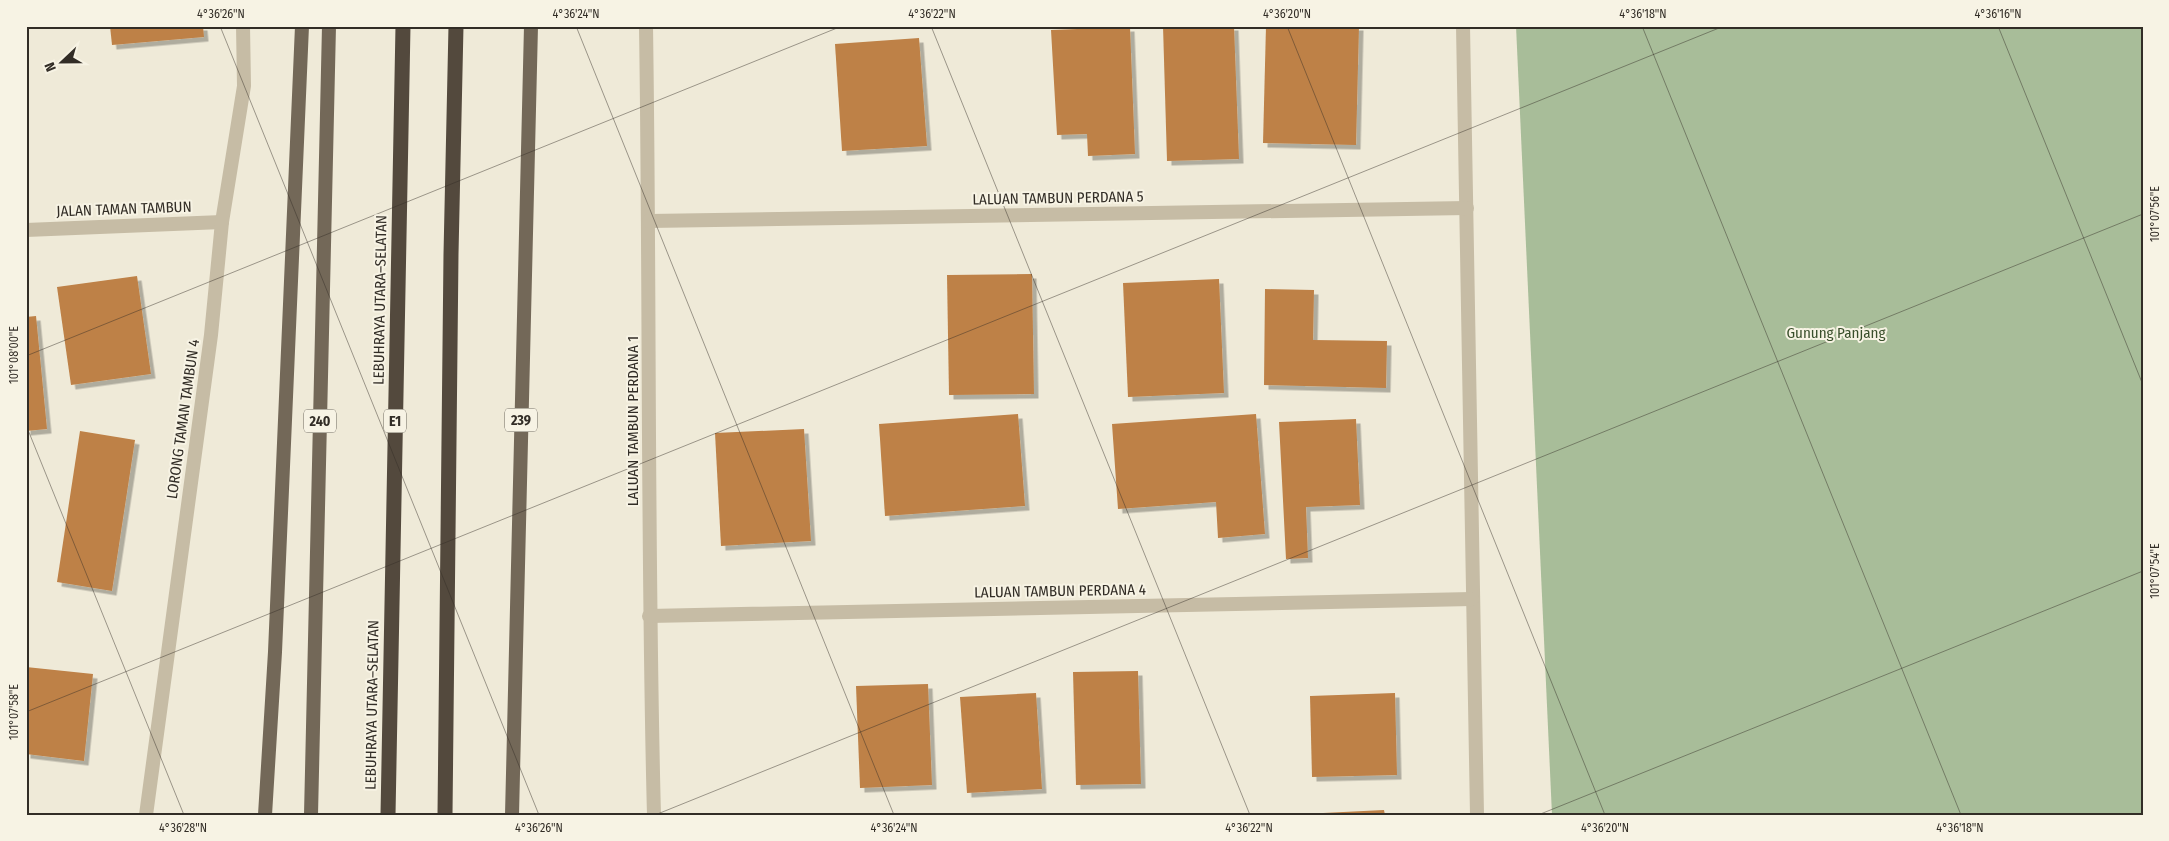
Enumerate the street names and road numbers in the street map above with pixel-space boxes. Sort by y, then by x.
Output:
street label: LALUAN TAMBUN PERDANA 5 [972,188,1144,208]
street label: JALAN TAMAN TAMBUN [56,198,192,220]
street label: LEBUHRAYA UTARA–SELATAN [370,215,390,385]
street label: LALUAN TAMBUN PERDANA 1 [624,336,642,506]
street label: LORONG TAMAN TAMBUN 4 [163,338,203,500]
road number: 239 [505,408,537,432]
road number: 240 [304,410,336,432]
road number: E1 [384,410,406,432]
street label: LALUAN TAMBUN PERDANA 4 [974,581,1146,601]
street label: LEBUHRAYA UTARA–SELATAN [362,620,382,790]

